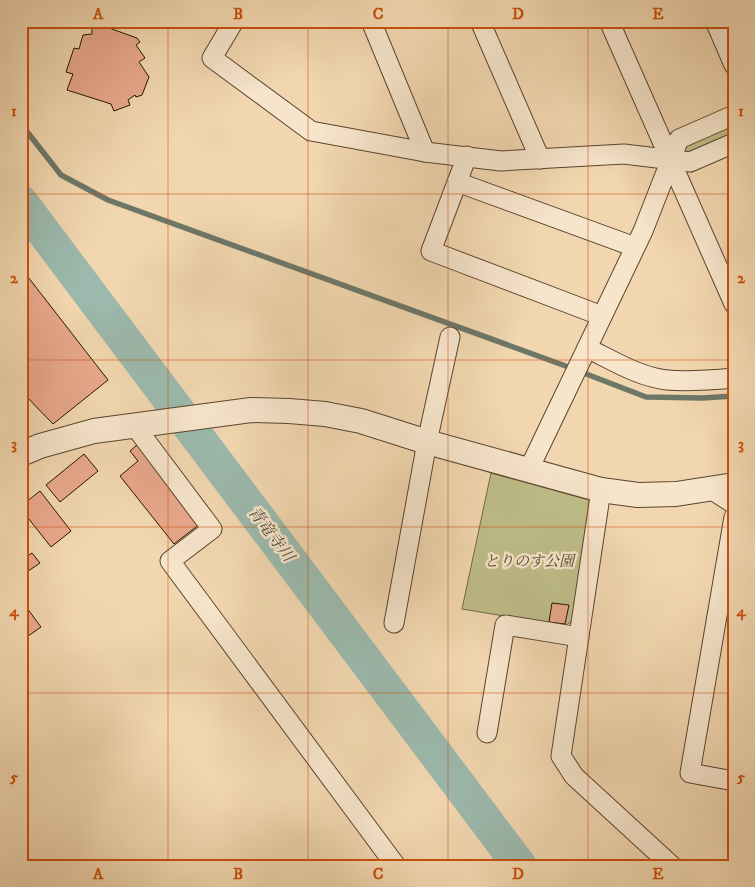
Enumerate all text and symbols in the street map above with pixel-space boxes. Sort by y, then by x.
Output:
text: A [92,4,104,24]
text: B [233,4,243,24]
text: C [373,4,383,24]
text: D [512,4,524,24]
text: E [652,4,664,24]
text: 1 [11,101,17,121]
text: 1 [738,101,744,121]
text: 2 [10,268,19,288]
text: 2 [737,268,746,288]
text: 3 [11,434,17,454]
text: 3 [738,434,744,454]
water label: 青竜寺川 [244,502,299,567]
park label: とりのす公園 [484,552,577,571]
text: 4 [8,601,19,621]
text: 4 [735,601,746,621]
text: 5 [9,767,18,787]
text: 5 [736,767,745,787]
text: A [92,864,104,884]
text: B [233,864,243,884]
text: C [373,864,383,884]
text: D [512,864,524,884]
text: E [652,864,664,884]

